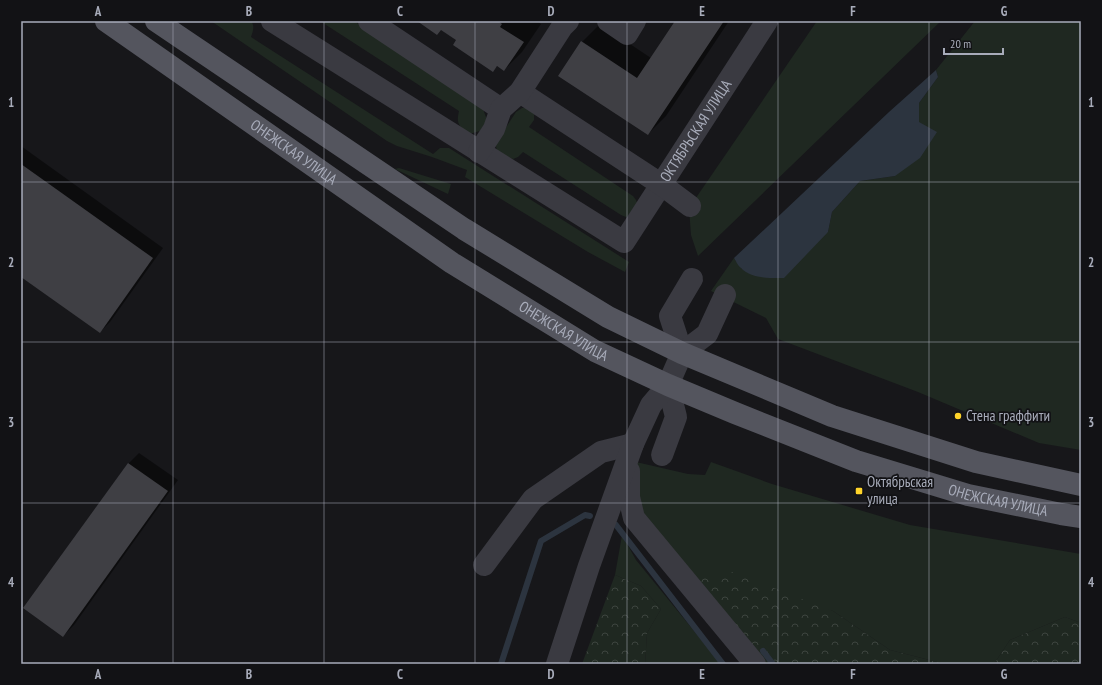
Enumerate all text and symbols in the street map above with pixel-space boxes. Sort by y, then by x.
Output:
text: A [94,3,102,20]
text: B [246,3,252,20]
text: C [397,3,403,20]
text: D [548,3,555,20]
text: E [699,3,705,20]
text: F [850,3,856,20]
text: G [1001,3,1008,20]
scale bar [944,30,1003,56]
text: 20 m [950,36,971,51]
street label: ОКТЯБРЬСКАЯ УЛИЦА [655,75,736,185]
text: 1 [8,94,14,111]
text: 1 [1088,94,1094,111]
street label: ОНЕЖСКАЯ УЛИЦА [247,115,342,189]
text: 2 [8,254,14,271]
text: 2 [1088,254,1094,271]
street label: ОНЕЖСКАЯ УЛИЦА [516,297,612,365]
place label: Стена граффити [966,406,1050,425]
marker: Стена граффити [953,411,963,421]
text: 3 [8,414,14,431]
text: 3 [1088,414,1094,431]
place label: Октябрьская улица [867,472,933,508]
street label: ОНЕЖСКАЯ УЛИЦА [946,480,1050,520]
marker: Октябрьская улица [854,486,864,496]
text: 4 [8,574,15,591]
text: 4 [1088,574,1095,591]
text: A [94,666,102,683]
text: B [246,666,252,683]
text: C [397,666,403,683]
text: D [548,666,555,683]
text: E [699,666,705,683]
text: F [850,666,856,683]
text: G [1001,666,1008,683]

